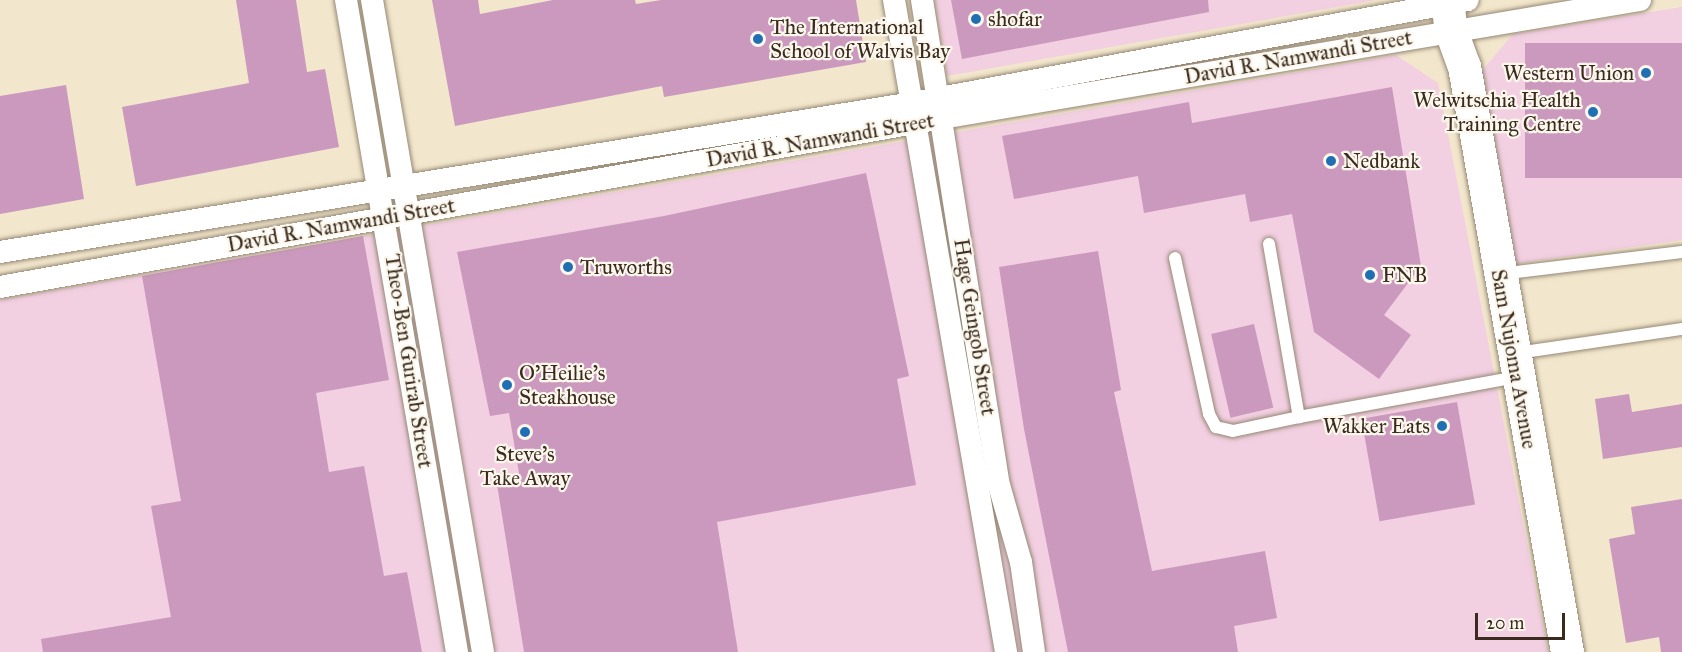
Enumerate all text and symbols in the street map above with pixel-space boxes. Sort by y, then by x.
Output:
place label: shofar [988,6,1042,32]
marker: shofar [969,12,983,26]
place label: The International School of Walvis Bay [770,14,950,64]
street label: David R. Namwandi Street [1182,25,1414,89]
marker: The International School of Walvis Bay [751,32,765,46]
place label: Western Union [1503,60,1634,86]
marker: Western Union [1639,66,1653,80]
place label: Welwitschia Health Training Centre [1413,87,1581,137]
marker: Welwitschia Health Training Centre [1586,105,1600,119]
street label: David R. Namwandi Street [704,108,936,172]
place label: Nedbank [1343,148,1420,174]
marker: Nedbank [1324,154,1338,168]
street label: David R. Namwandi Street [225,193,457,257]
street label: Hage Geingob Street [949,237,1001,417]
street label: Theo-Ben Gurirab Street [380,252,438,470]
place label: Truworths [580,254,672,280]
marker: Truworths [561,260,575,274]
place label: FNB [1382,262,1427,288]
street label: Sam Nujoma Avenue [1486,267,1542,451]
marker: FNB [1363,268,1377,282]
place label: O'Heilie's Steakhouse [519,360,616,410]
marker: O'Heilie's Steakhouse [500,378,514,392]
place label: Wakker Eats [1323,413,1430,439]
marker: Wakker Eats [1435,419,1449,433]
marker: Steve's Take Away [518,425,532,439]
place label: Steve's Take Away [480,441,570,491]
scale bar [1478,601,1568,639]
text: 20 m [1486,612,1524,634]

